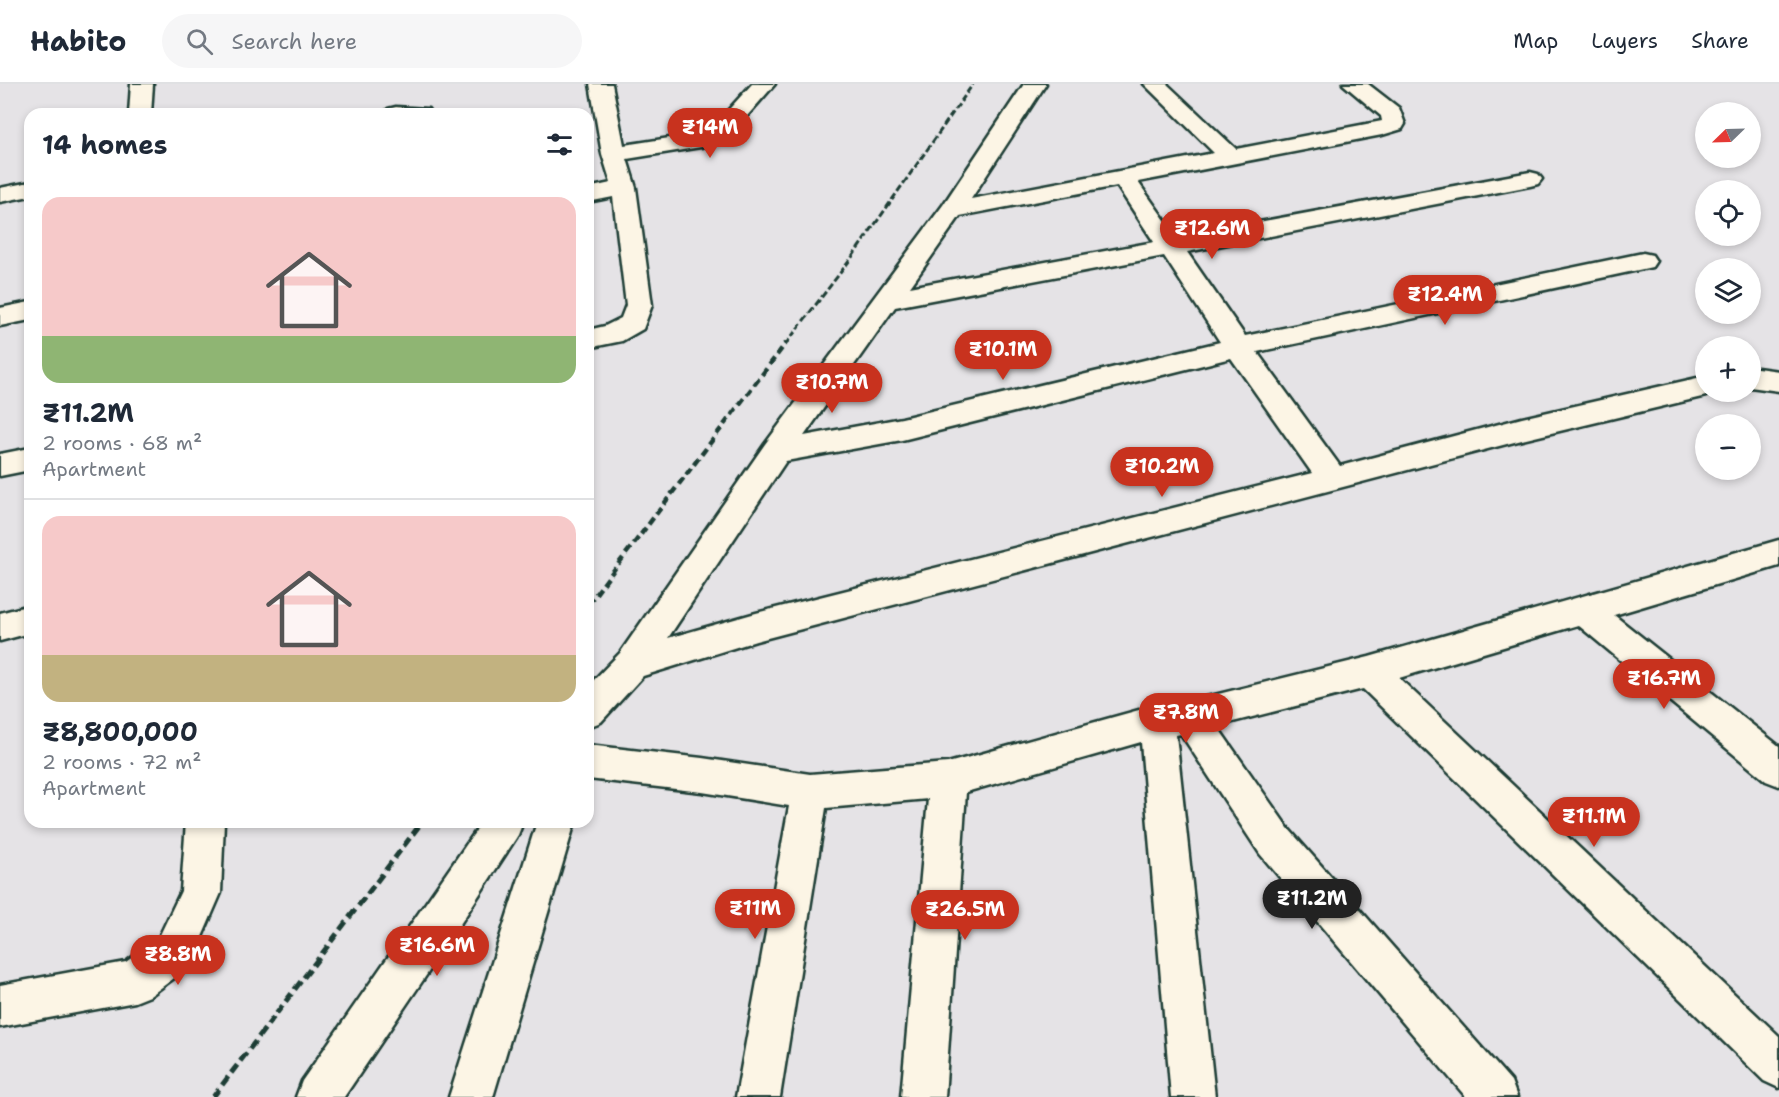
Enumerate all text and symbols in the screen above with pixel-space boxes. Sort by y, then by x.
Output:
search box [162,14,582,68]
text: Habito [30,22,126,60]
icon: search [183,25,216,58]
text: Search here [231,27,357,56]
text: Map [1513,27,1558,55]
text: Layers [1591,27,1658,55]
text: Share [1691,27,1749,55]
north arrow [1695,102,1761,168]
map controls [1695,102,1761,480]
pin: ₹14M [674,108,746,159]
text: ₹14M [681,114,739,140]
text: 14 homes [42,127,168,162]
icon: filters [543,128,576,161]
button: locate [1695,180,1761,246]
pin: ₹12.6M [1163,209,1261,260]
text: ₹12.6M [1174,215,1250,241]
icon: home [255,236,363,344]
button: layers [1695,258,1761,324]
pin: ₹12.4M [1396,275,1494,326]
text: ₹12.4M [1407,281,1483,307]
pin: ₹10.1M [954,330,1052,381]
text: ₹10.1M [969,336,1037,362]
button: + [1695,336,1761,402]
pin: ₹10.7M [783,363,881,414]
text: ₹10.7M [795,369,869,395]
text: ₹11.2M [42,395,134,430]
button: − [1695,414,1761,480]
text: 2 rooms · 68 m² [42,430,202,456]
pin: ₹10.2M [1113,447,1211,498]
text: ₹10.2M [1124,453,1200,479]
text: Apartment [42,456,146,482]
icon: home [255,555,363,663]
pin: ₹16.7M [1615,659,1713,710]
text: ₹16.7M [1627,665,1701,691]
pin: ₹7.8M [1144,693,1228,744]
text: ₹7.8M [1153,699,1219,725]
text: ₹8,800,000 [42,714,198,749]
text: 2 rooms · 72 m² [42,749,201,775]
text: Apartment [42,775,146,801]
pin: ₹11.1M [1545,797,1643,848]
text: ₹11.1M [1562,803,1626,829]
pin: ₹11.2M [1263,879,1361,930]
text: ₹11.2M [1277,885,1347,911]
pin: ₹11M [719,889,791,940]
pin: ₹26.5M [916,890,1014,941]
text: ₹11M [729,895,781,921]
text: ₹26.5M [925,896,1005,922]
pin: ₹16.6M [388,926,486,977]
text: ₹16.6M [399,932,475,958]
pin: ₹8.8M [136,935,220,986]
text: ₹8.8M [144,941,212,967]

